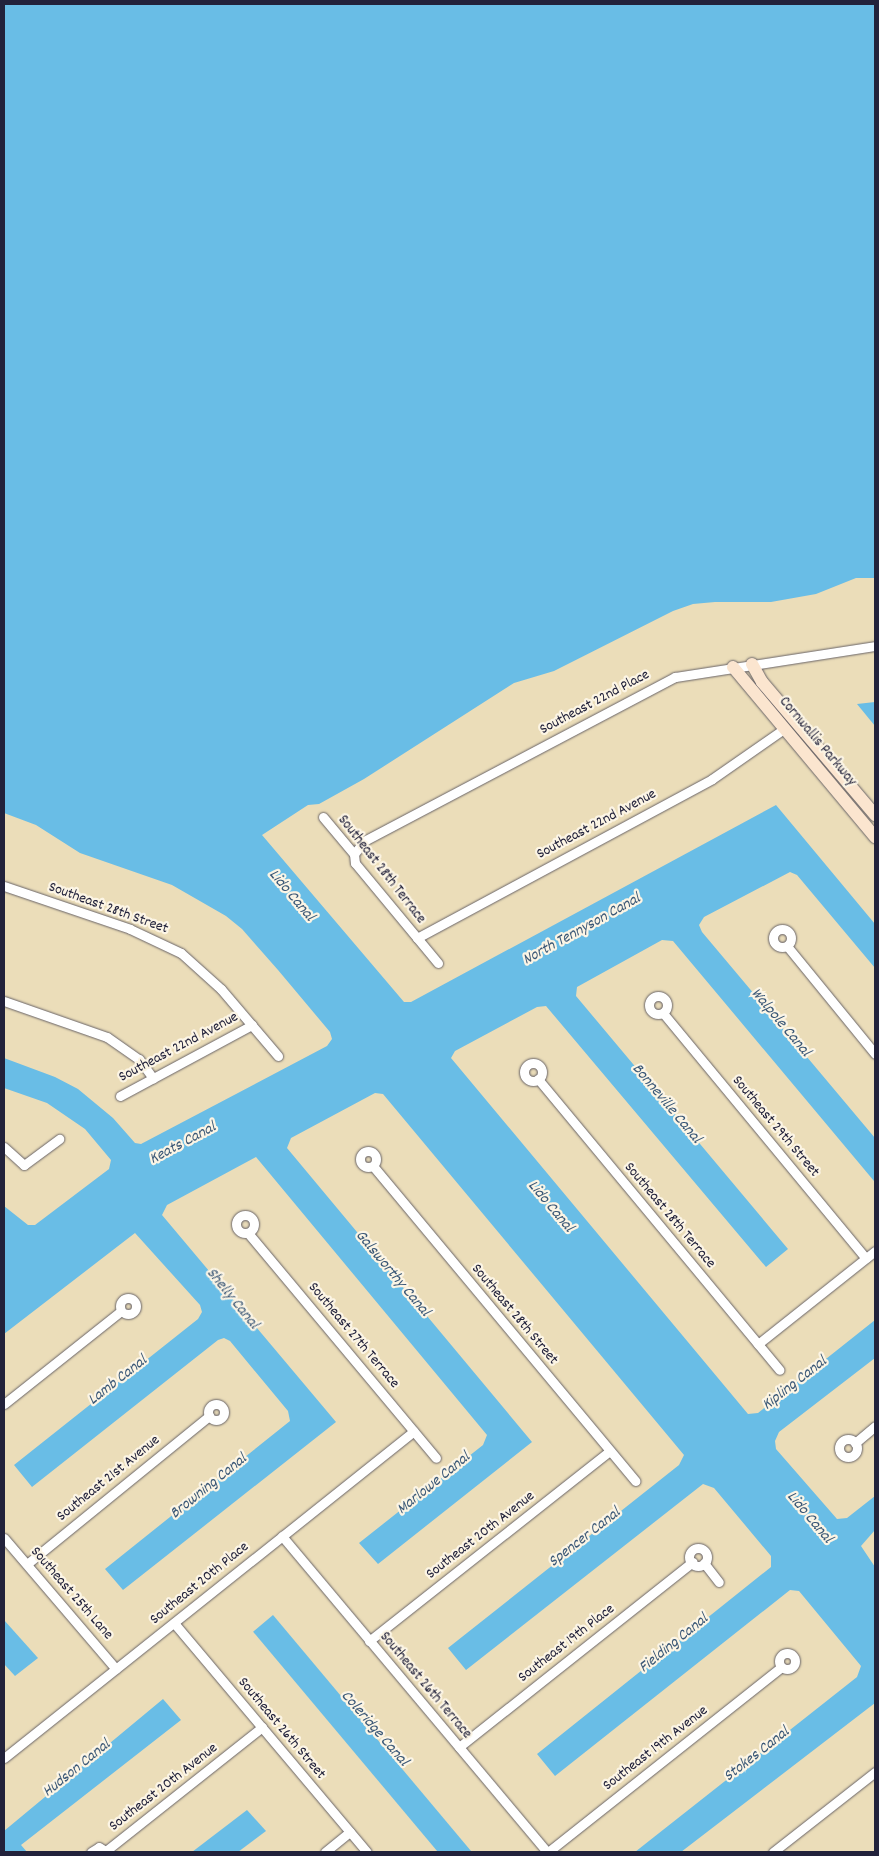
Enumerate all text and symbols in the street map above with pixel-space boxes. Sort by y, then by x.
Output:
street label: Southeast 22nd Place [537,667,653,739]
street label: Cornwallis Parkway [774,694,860,790]
street label: Southeast 22nd Avenue [534,786,660,864]
street label: Southeast 28th Terrace [333,812,429,928]
water label: Lido Canal [264,866,318,926]
street label: Southeast 28th Street [46,879,170,939]
water label: North Tennyson Canal [520,890,644,970]
water label: Walpole Canal [746,985,814,1061]
street label: Southeast 22nd Avenue [116,1009,242,1087]
water label: Bonneville Canal [627,1060,705,1148]
street label: Southeast 29th Street [727,1073,823,1181]
water label: Keats Canal [147,1119,219,1169]
street label: Southeast 28th Terrace [619,1159,719,1273]
water label: Lido Canal [523,1177,577,1237]
water label: Galsworthy Canal [350,1227,434,1321]
street label: Southeast 28th Street [467,1261,561,1369]
water label: Shelly Canal [201,1264,263,1334]
street label: Southeast 27th Terrace [303,1279,403,1393]
water label: Lamb Canal [85,1352,151,1410]
water label: Kipling Canal [759,1353,831,1415]
street label: Southeast 21st Avenue [54,1432,164,1526]
water label: Marlowe Canal [393,1449,475,1519]
water label: Browning Canal [167,1450,251,1524]
street label: Southeast 20th Avenue [423,1488,539,1584]
water label: Lido Canal [782,1488,836,1548]
water label: Spencer Canal [545,1504,625,1572]
street label: Southeast 20th Place [147,1539,253,1629]
street label: Southeast 25th Lane [26,1544,116,1644]
street label: Southeast 19th Place [515,1601,619,1687]
water label: Fielding Canal [636,1610,712,1678]
street label: Southeast 26th Terrace [375,1629,475,1743]
street label: Southeast 26th Street [233,1674,329,1784]
water label: Coleridge Canal [336,1687,412,1771]
street label: Southeast 19th Avenue [600,1702,712,1796]
water label: Stokes Canal [720,1723,794,1787]
water label: Hudson Canal [39,1736,115,1802]
street label: Southeast 20th Avenue [106,1740,222,1836]

